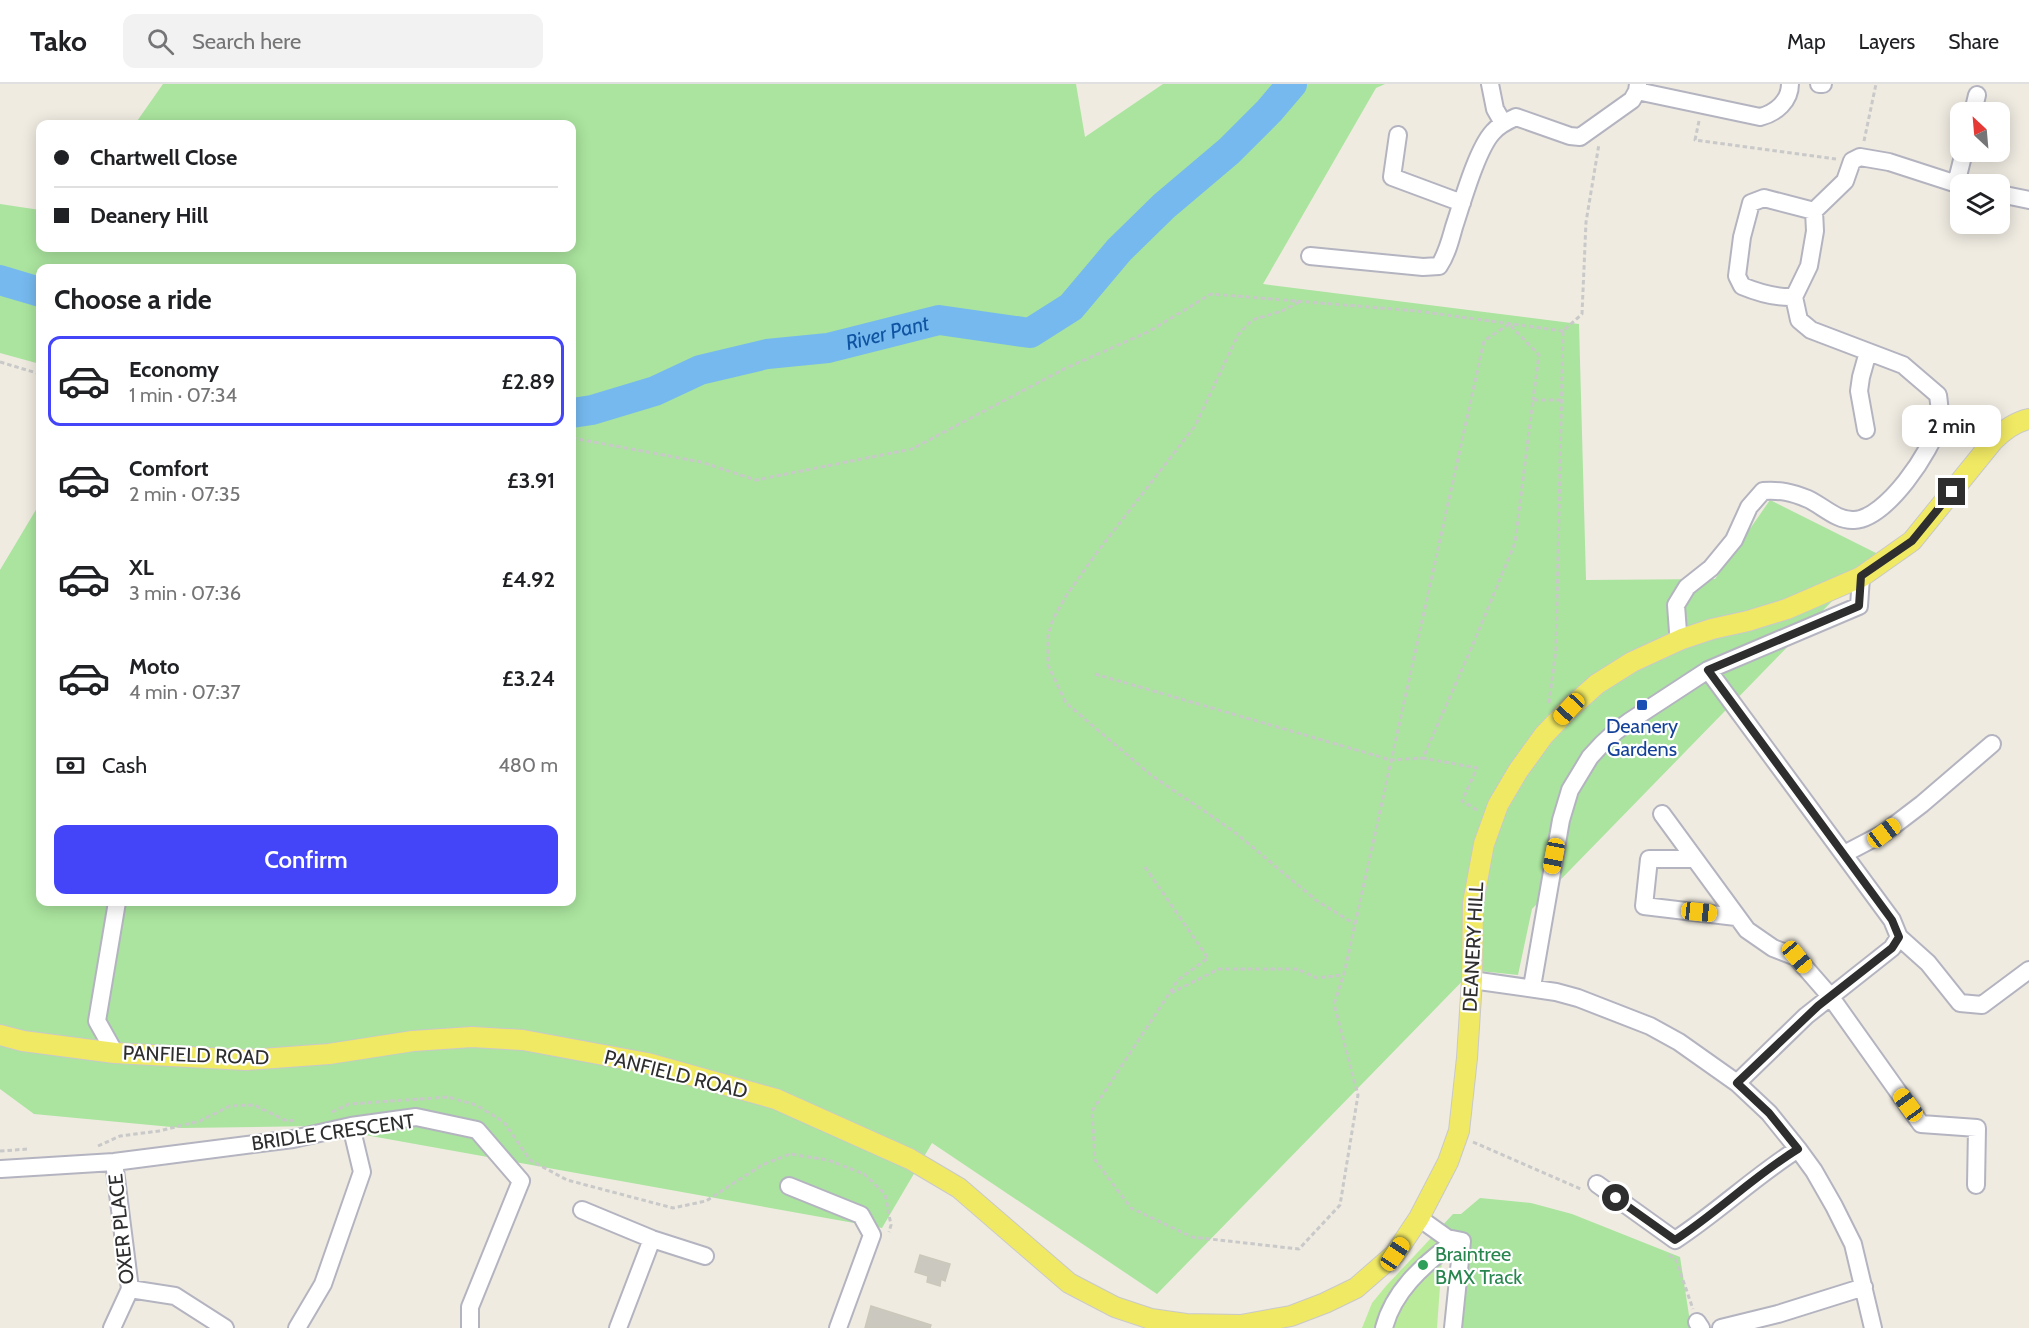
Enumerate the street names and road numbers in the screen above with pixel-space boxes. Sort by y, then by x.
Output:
street label: DEANERY HILL [1458,881,1488,1013]
street label: PANFIELD ROAD [122,1040,270,1070]
street label: PANFIELD ROAD [602,1045,750,1103]
street label: BRIDLE CRESCENT [250,1109,416,1155]
street label: OXER PLACE [103,1172,139,1286]

